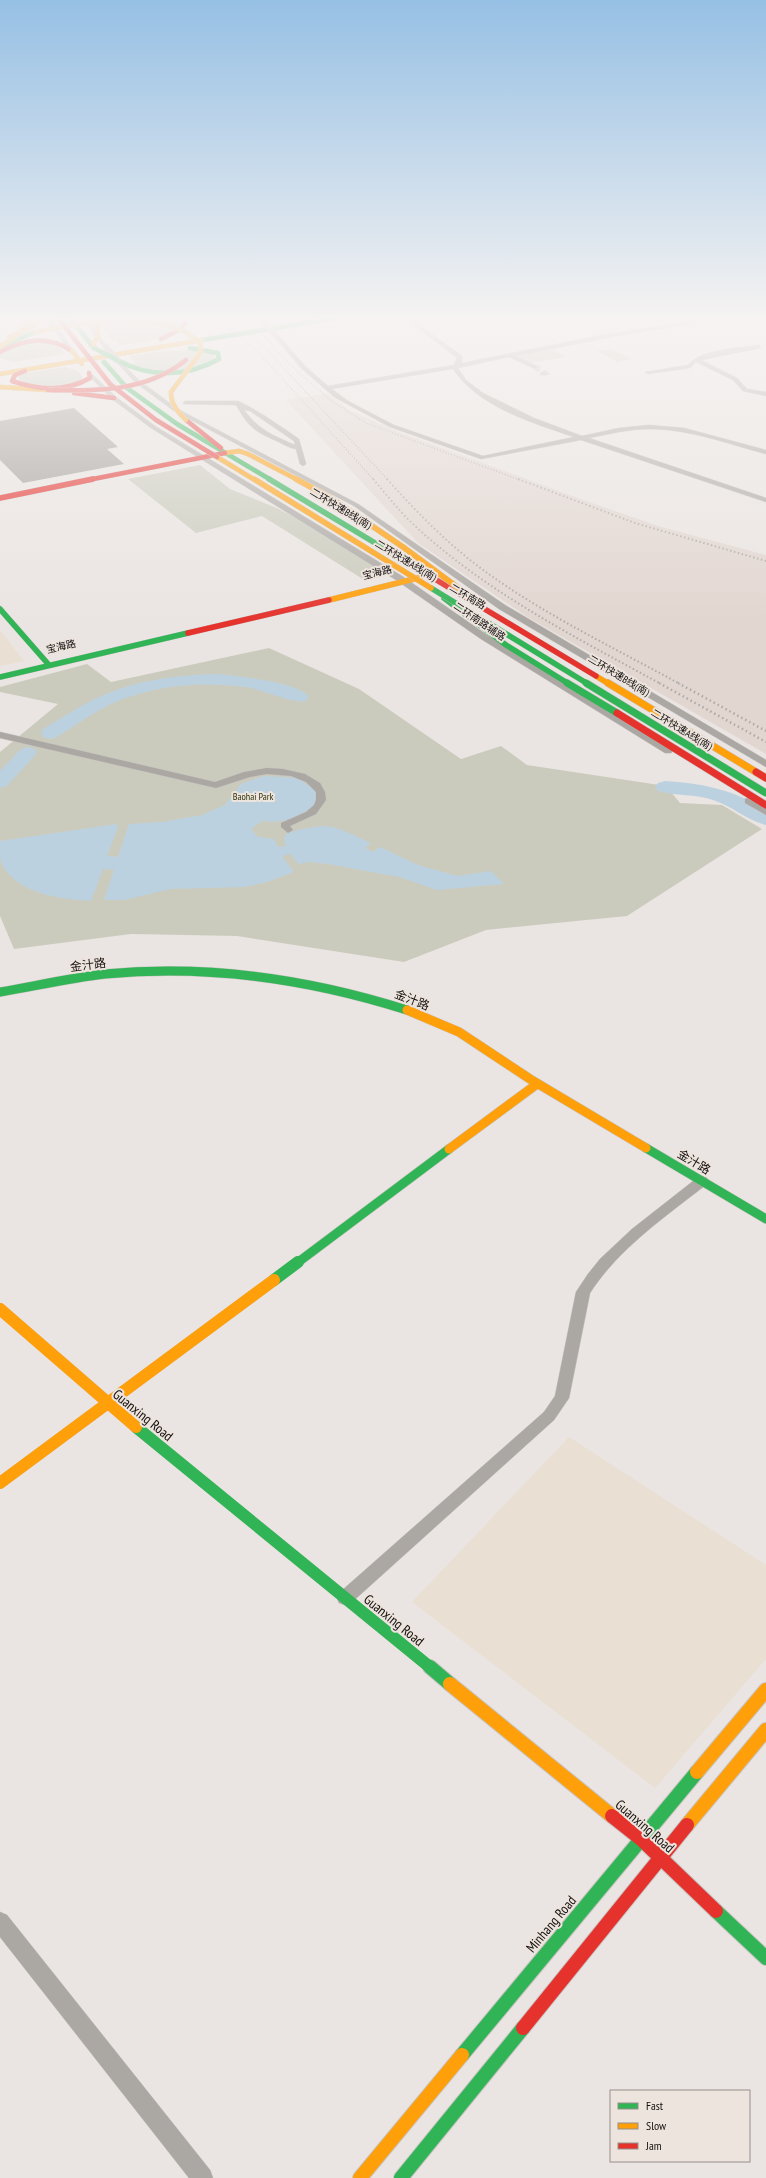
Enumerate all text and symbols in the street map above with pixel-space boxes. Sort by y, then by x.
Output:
street label: 二环快速B线(南) [308,485,374,532]
street label: 二环快速A线(南) [373,537,439,584]
street label: 宝海路 [361,563,393,582]
street label: 二环南路 [447,581,488,612]
street label: 二环南路辅路 [451,599,508,644]
street label: 宝海路 [45,637,77,656]
street label: 二环快速B线(南) [586,652,652,699]
street label: 二环快速A线(南) [649,706,715,753]
park label: Baohai Park [233,790,273,803]
street label: 金汁路 [69,955,107,974]
street label: 金汁路 [393,986,432,1013]
street label: 金汁路 [675,1146,714,1177]
street label: Guanxing Road [109,1385,177,1445]
street label: Guanxing Road [360,1590,428,1650]
street label: Guanxing Road [612,1795,678,1857]
street label: Minhang Road [522,1892,580,1956]
legend [610,2090,750,2162]
text: Fast [646,2098,664,2113]
text: Slow [646,2118,667,2133]
text: Jam [645,2138,662,2153]

